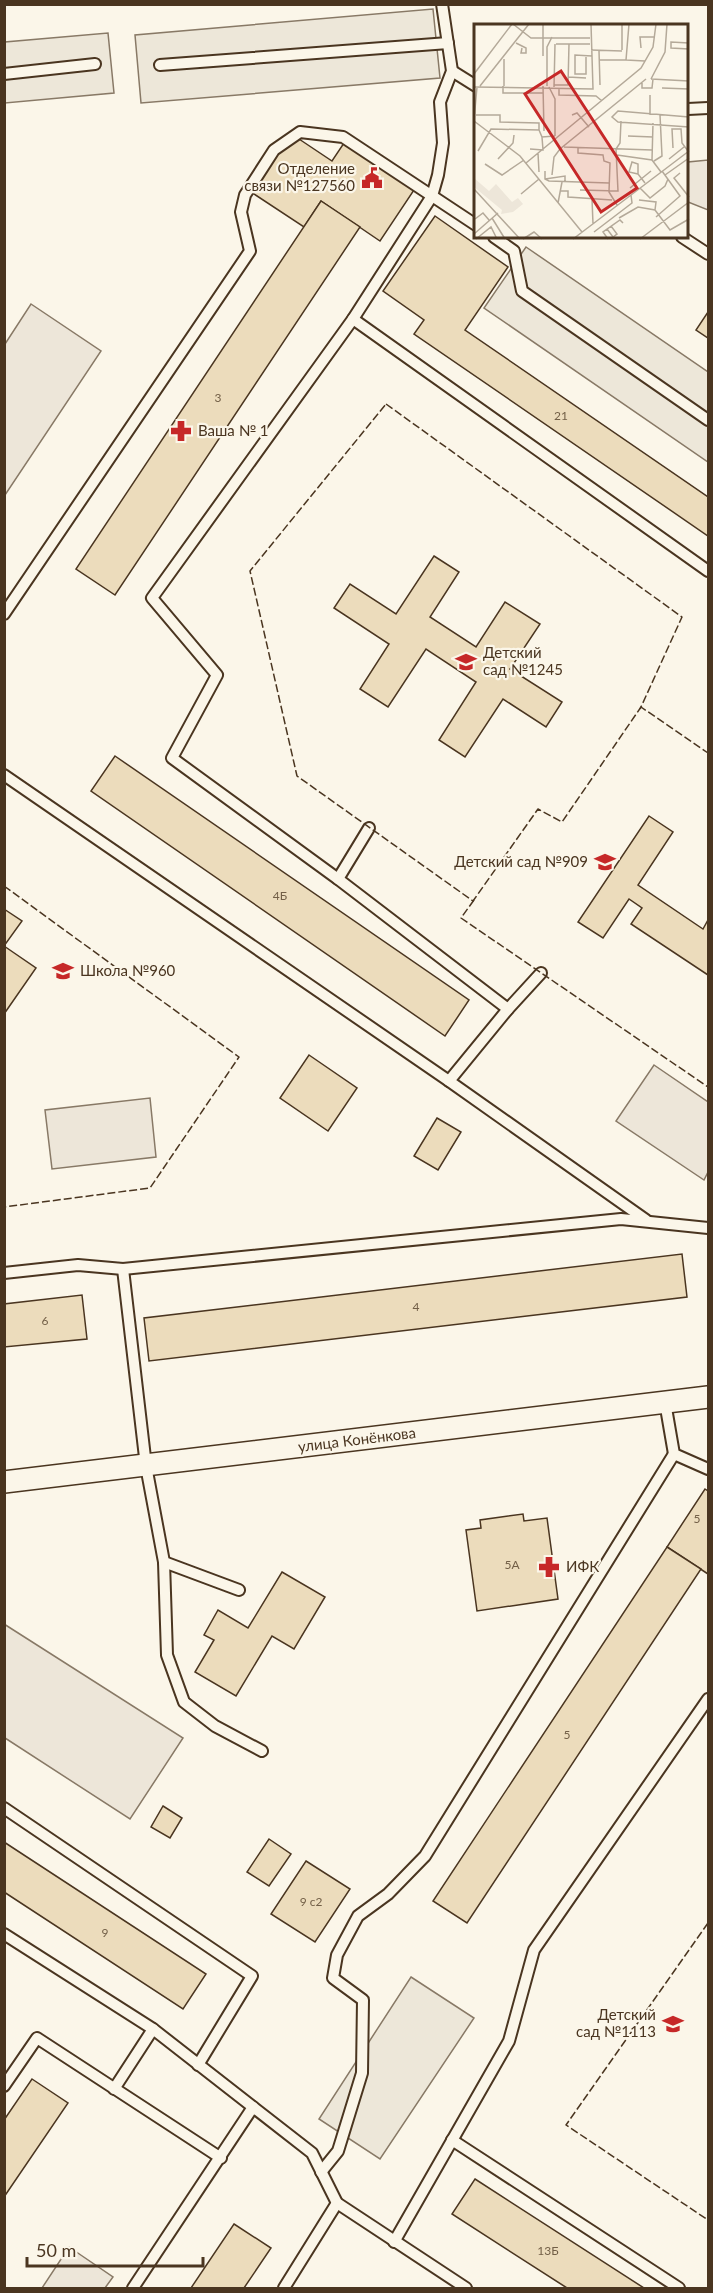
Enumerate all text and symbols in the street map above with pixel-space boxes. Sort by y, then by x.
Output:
inset map [474,24,689,238]
place label: Отделение связи №127560 [244,159,355,194]
public building icon: Отделение связи №127560 [360,166,384,190]
house number: 3 [215,390,222,405]
house number: 21 [554,408,568,423]
pharmacy icon: Ваша № 1 [169,419,193,443]
place label: Ваша № 1 [198,421,269,439]
place label: Детский сад №1245 [483,643,563,678]
school or university icon: Детский сад №1245 [454,650,478,674]
school or university icon: Детский сад №909 [593,850,617,874]
place label: Детский сад №909 [454,852,588,870]
house number: 4Б [273,888,287,903]
school or university icon: Школа №960 [51,959,75,983]
place label: Школа №960 [80,961,176,979]
house number: 4 [413,1299,420,1314]
house number: 6 [42,1313,49,1328]
street label: улица Конёнкова [297,1423,417,1455]
house number: 5 [694,1511,701,1526]
pharmacy icon: ИФК [537,1555,561,1579]
house number: 5А [504,1557,520,1572]
place label: ИФК [566,1557,599,1575]
house number: 5 [564,1727,571,1742]
house number: 9 с2 [300,1894,322,1909]
house number: 9 [102,1925,109,1940]
place label: Детский сад №1113 [576,2005,656,2040]
school or university icon: Детский сад №1113 [661,2012,685,2036]
scale bar [27,2230,202,2268]
text: 50 m [36,2239,76,2261]
house number: 13Б [537,2243,559,2258]

